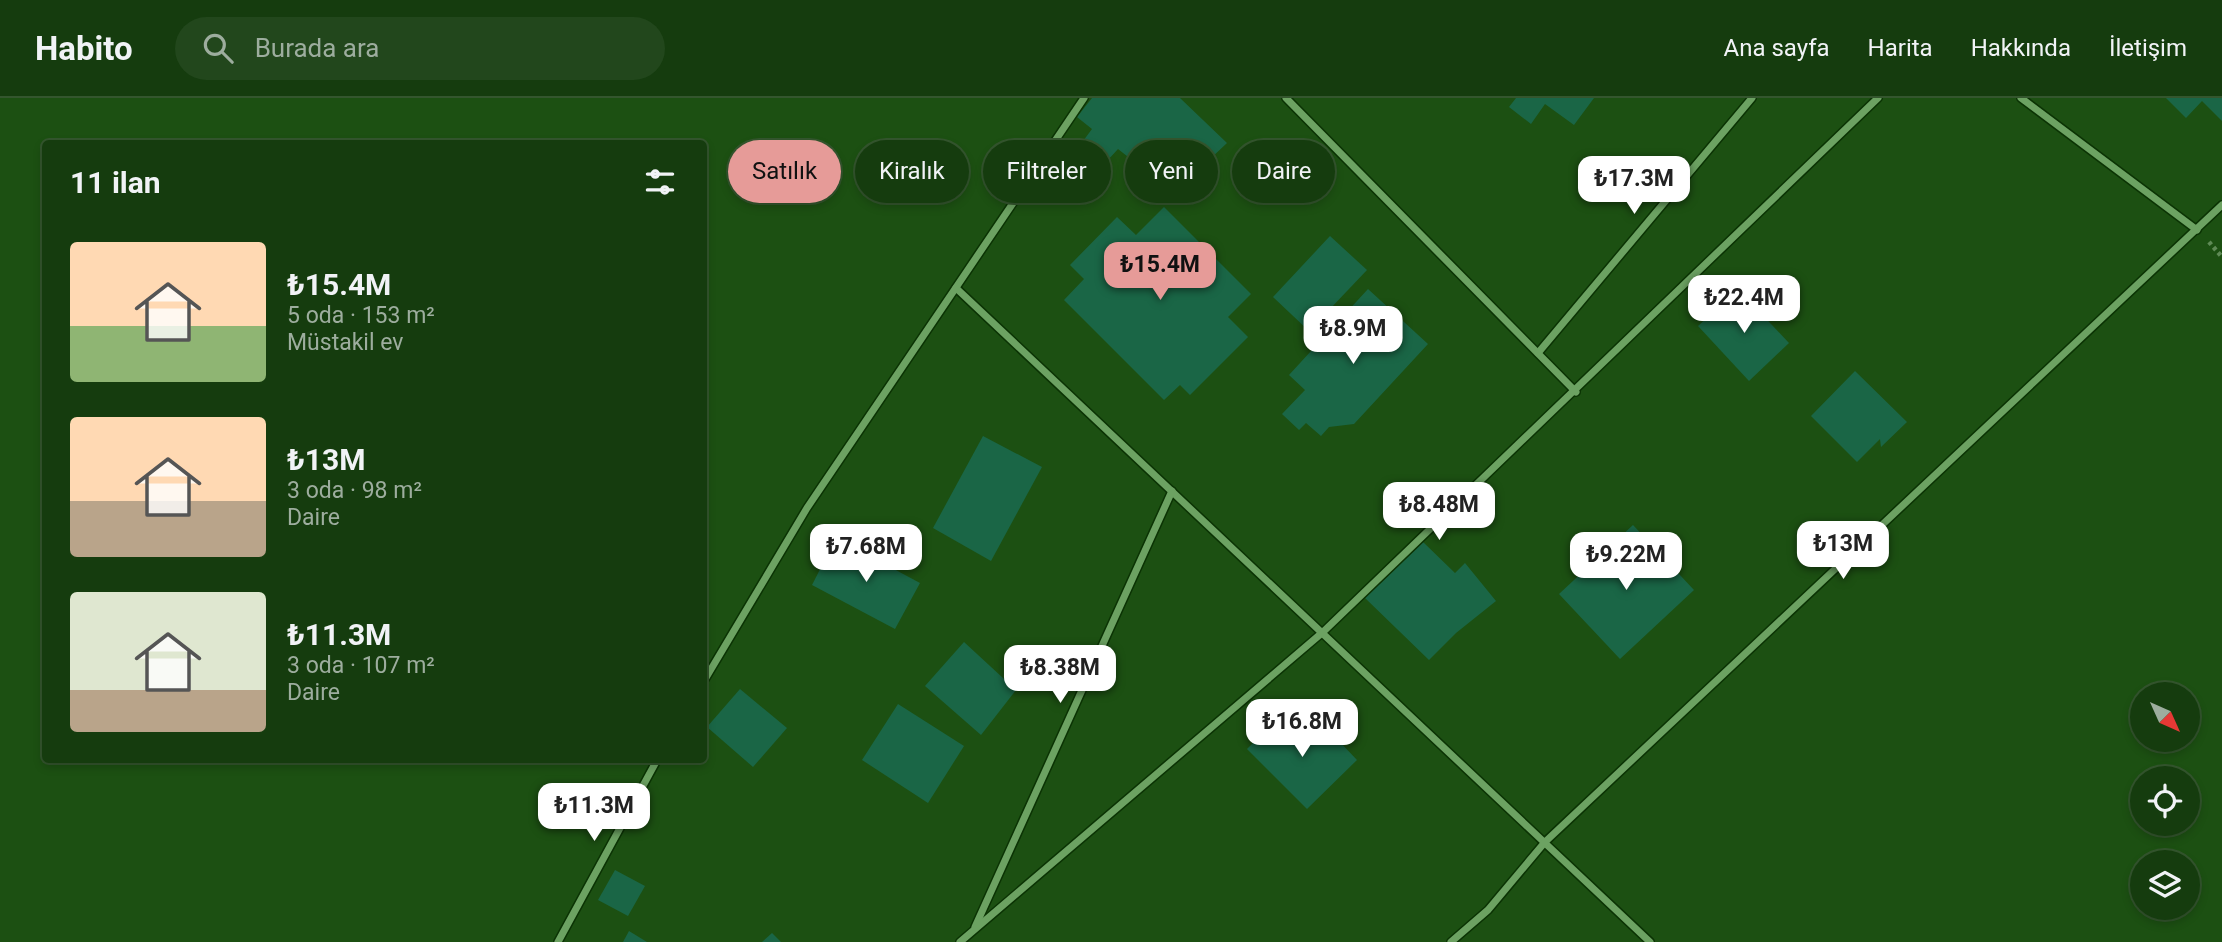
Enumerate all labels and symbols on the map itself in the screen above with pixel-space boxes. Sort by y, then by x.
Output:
pin: ₺17.3M [1577,156,1691,216]
pin: ₺15.4M [1103,242,1217,302]
pin: ₺22.4M [1687,275,1801,335]
pin: ₺8.9M [1304,306,1402,366]
pin: ₺8.48M [1382,482,1496,542]
pin: ₺13M [1802,522,1884,581]
pin: ₺7.68M [809,524,923,584]
pin: ₺9.22M [1569,532,1683,592]
pin: ₺8.38M [1003,646,1117,705]
north arrow [2130,682,2200,752]
pin: ₺16.8M [1245,700,1359,759]
pin: ₺11.3M [537,784,651,843]

